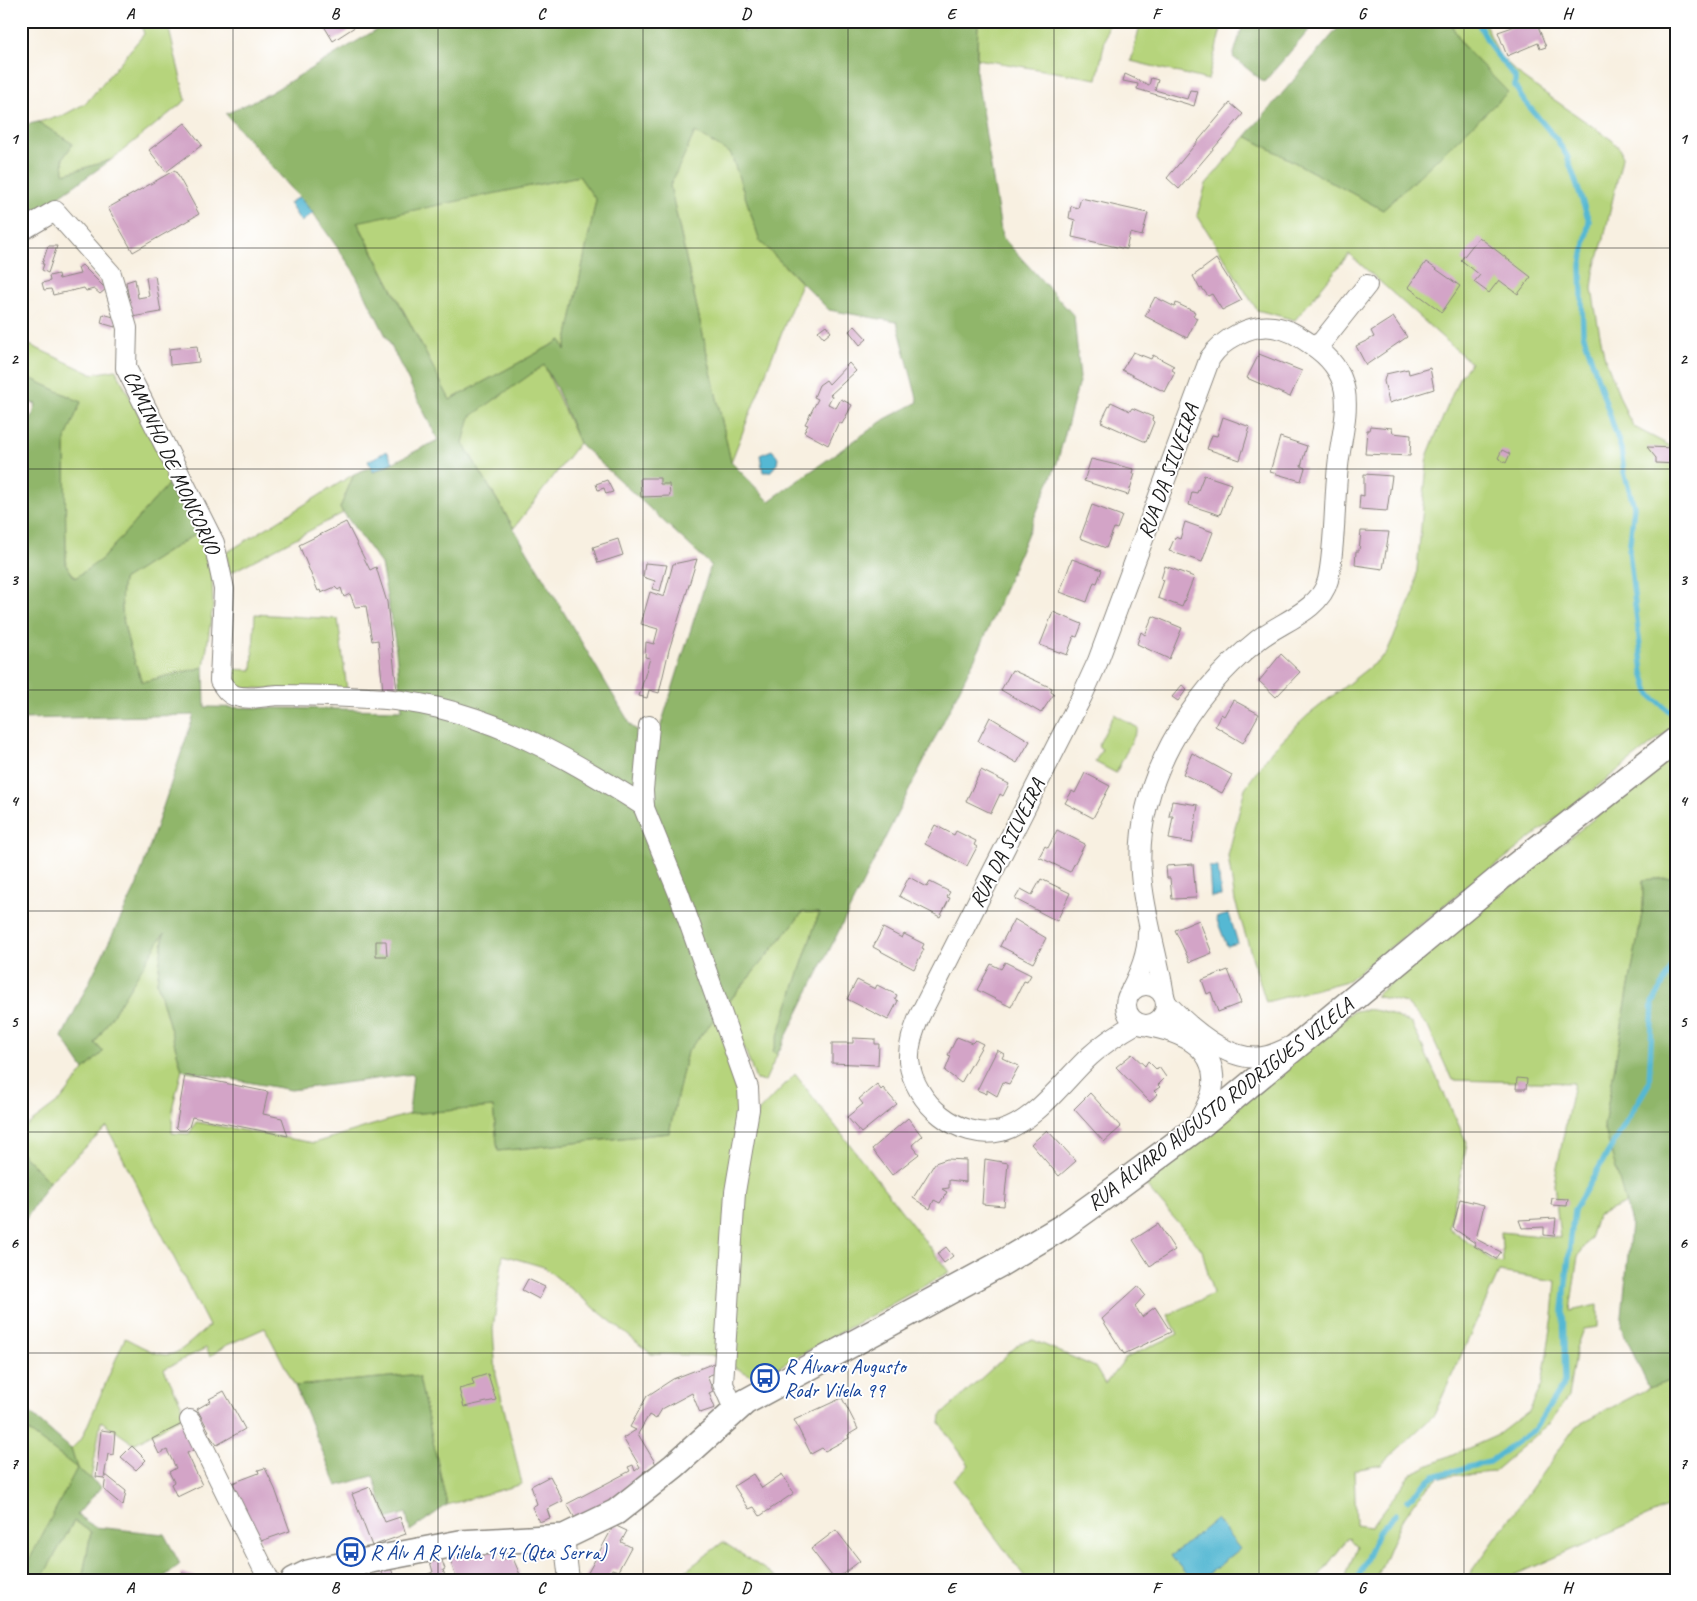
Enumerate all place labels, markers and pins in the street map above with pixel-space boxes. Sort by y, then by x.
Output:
place label: R Álvaro Augusto Rodr Vilela 99 [784,1353,908,1403]
bus stop icon: R Álvaro Augusto Rodr Vilela 99 [750,1363,780,1393]
bus stop icon: R Álv A R Vilela 142 (Qta Serra) [336,1537,366,1567]
place label: R Álv A R Vilela 142 (Qta Serra) [370,1539,608,1565]

